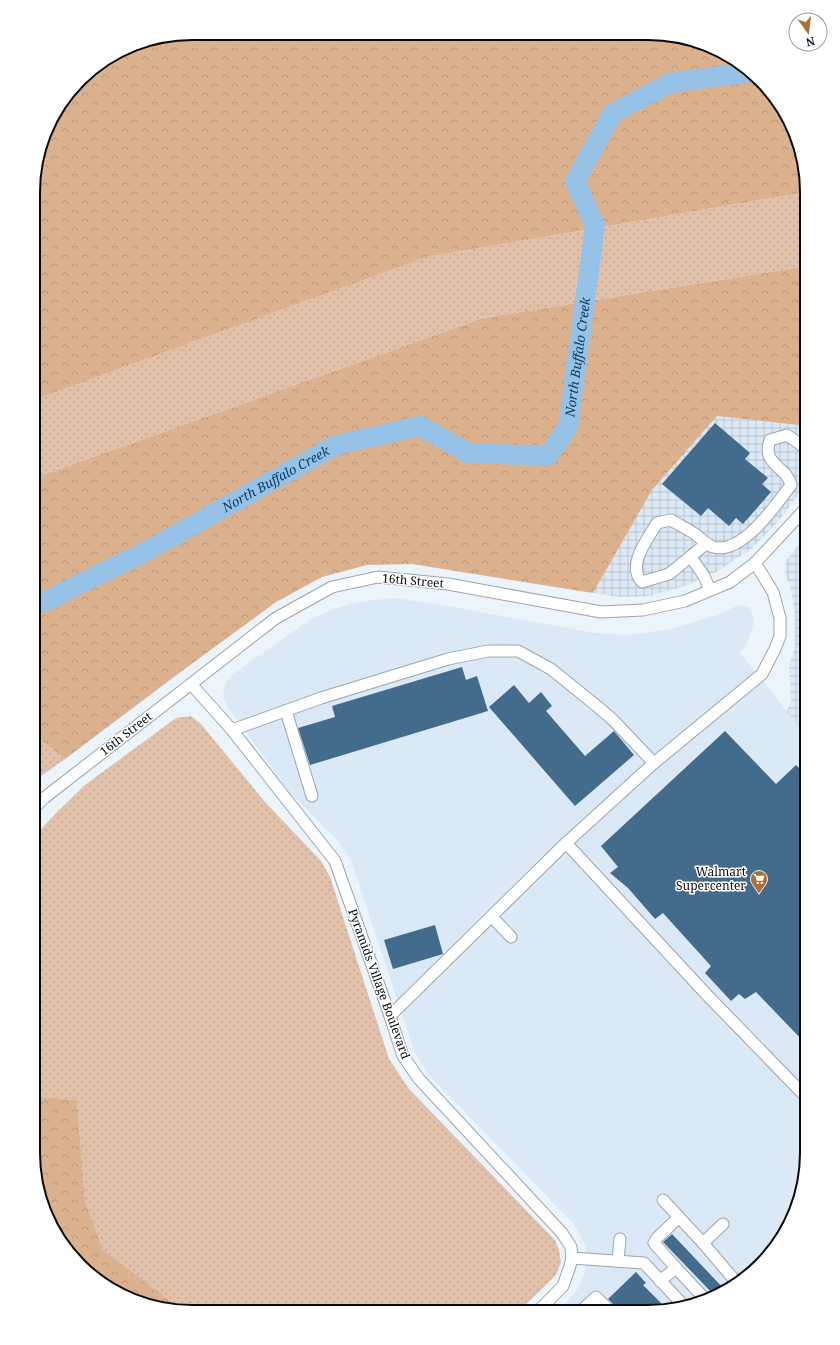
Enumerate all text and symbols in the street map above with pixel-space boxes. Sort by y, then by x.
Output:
north arrow [788,12,828,52]
text: N [804,34,817,51]
water label: North Buffalo Creek [560,296,594,419]
water label: North Buffalo Creek [218,441,333,516]
street label: 16th Street [381,569,445,592]
street label: 16th Street [96,708,155,759]
place label: Walmart Supercenter [676,863,746,894]
supermarket icon: Walmart Supercenter [749,869,769,894]
street label: Pyramids Village Boulevard [344,906,415,1062]

